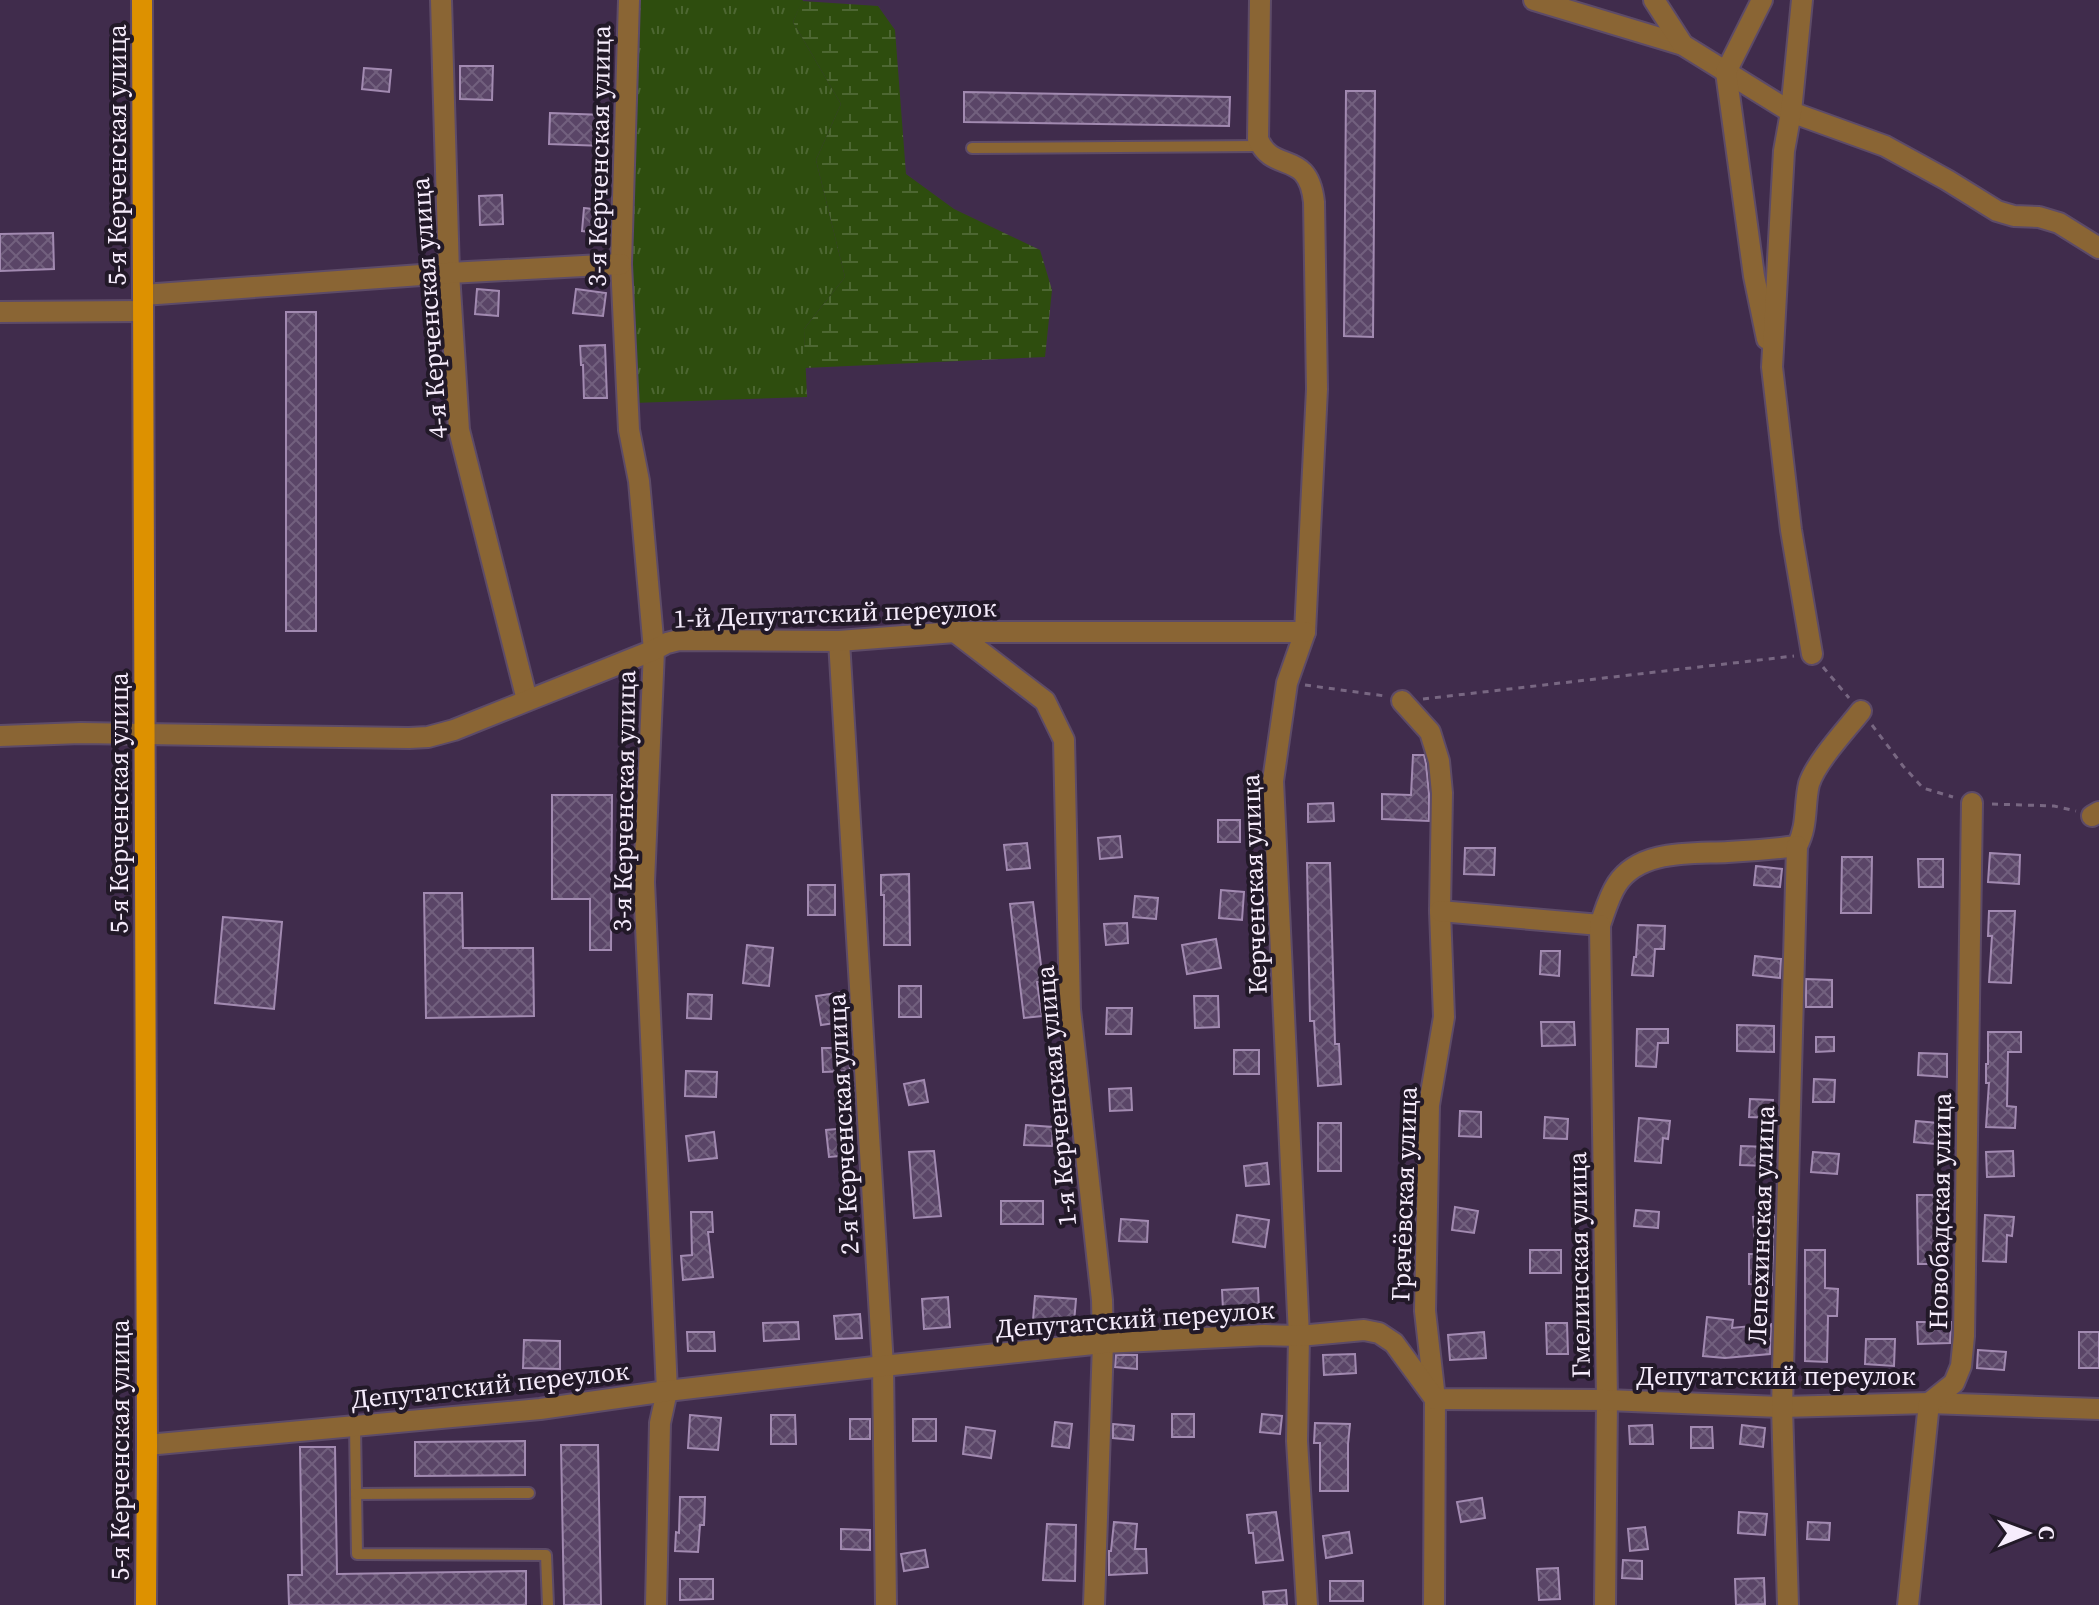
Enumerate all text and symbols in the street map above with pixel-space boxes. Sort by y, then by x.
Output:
street label: 5-я Керченская улица [99,23,135,286]
street label: 3-я Керченская улица [579,24,619,287]
street label: 4-я Керченская улица [402,175,456,440]
street label: 1-й Депутатский переулок [673,589,998,637]
street label: 3-я Керченская улица [604,669,644,932]
street label: 5-я Керченская улица [101,671,137,934]
street label: Керченская улица [1232,772,1276,995]
street label: 1-я Керченская улица [1027,963,1085,1228]
street label: 2-я Керченская улица [818,992,868,1256]
street label: Грачёвская улица [1382,1085,1426,1302]
street label: Новобадская улица [1920,1091,1960,1330]
street label: Лепехинская улица [1739,1104,1783,1345]
street label: Гмелинская улица [1559,1151,1599,1379]
street label: Депутатский переулок [994,1291,1276,1347]
street label: 5-я Керченская улица [102,1318,138,1581]
street label: Депутатский переулок [349,1352,631,1418]
street label: Депутатский переулок [1636,1358,1916,1394]
north arrow [1987,1493,2067,1573]
text: С [2032,1526,2062,1540]

